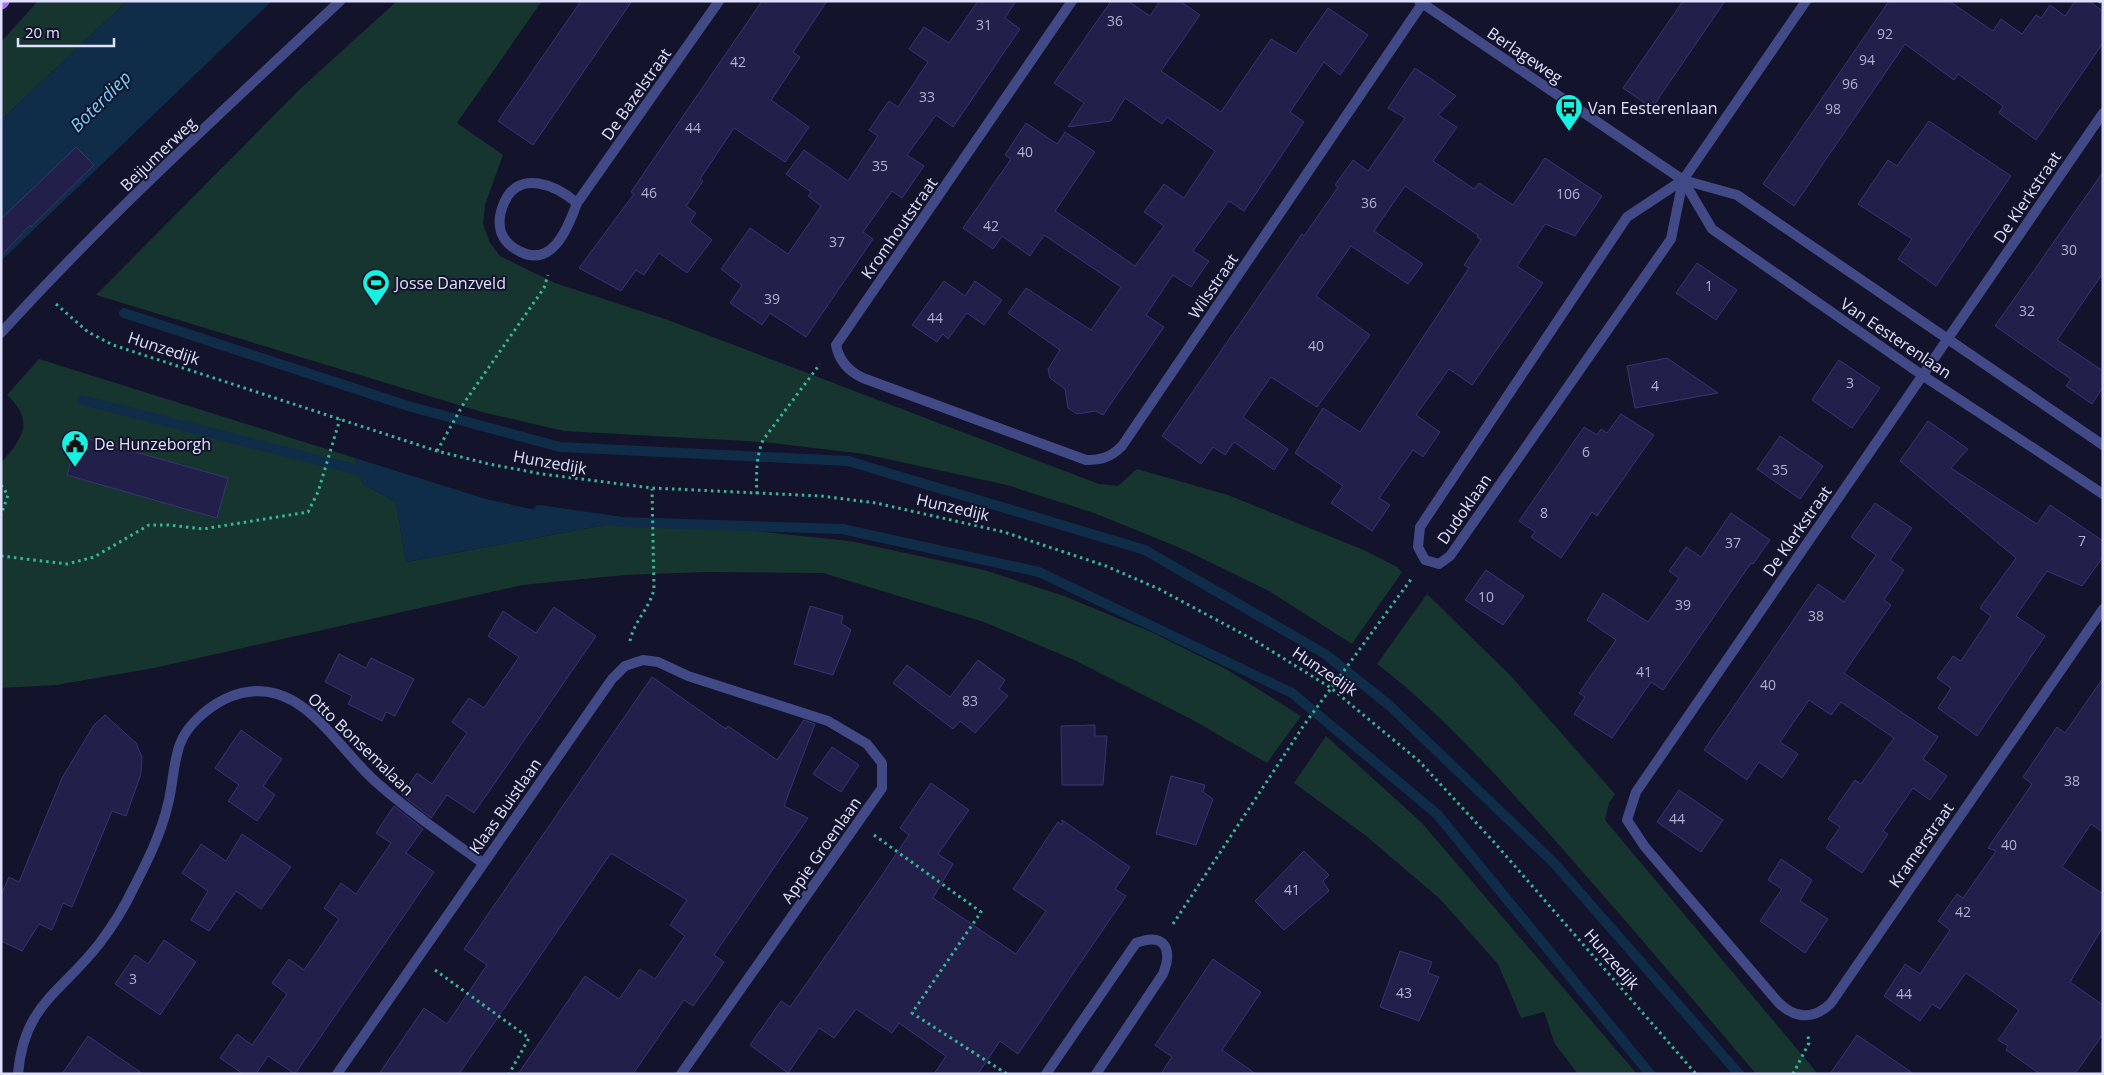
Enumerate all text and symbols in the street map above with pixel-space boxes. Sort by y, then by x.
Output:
house number: 36 [1107,11,1123,30]
scale bar [18,15,114,47]
house number: 31 [976,15,992,34]
text: 20 m [25,22,60,42]
street label: Berlageweg [1483,22,1567,88]
house number: 92 [1877,24,1893,43]
street label: De Bazelstraat [596,43,676,144]
house number: 94 [1859,50,1875,69]
house number: 42 [730,52,746,71]
water label: Boterdiep [64,65,136,137]
house number: 96 [1842,74,1858,93]
house number: 33 [919,87,935,106]
bus stop icon: Van Eesterenlaan [1554,93,1584,132]
place label: Van Eesterenlaan [1588,97,1718,119]
house number: 98 [1825,99,1841,118]
street label: Beijumerweg [115,112,201,196]
house number: 44 [685,118,701,137]
house number: 40 [1017,142,1033,161]
street label: De Klerkstraat [1988,147,2066,247]
house number: 35 [872,156,888,175]
street label: Kromhoutstraat [856,173,942,283]
house number: 46 [641,183,657,202]
house number: 106 [1556,184,1580,203]
house number: 36 [1361,193,1377,212]
house number: 42 [983,216,999,235]
house number: 37 [829,232,845,251]
house number: 30 [2061,240,2077,259]
street label: Wilsstraat [1183,249,1243,323]
sports icon: Josse Danzveld [361,268,391,307]
place label: Josse Danzveld [393,272,506,294]
house number: 1 [1705,276,1713,295]
house number: 39 [764,289,780,308]
street label: Van Eesterenlaan [1836,293,1956,383]
house number: 32 [2019,301,2035,320]
house number: 44 [927,308,943,327]
street label: Hunzedijk [125,326,203,370]
house number: 40 [1308,336,1324,355]
house number: 3 [1846,373,1854,392]
house number: 4 [1651,376,1659,395]
public building icon: De Hunzeborgh [60,429,90,468]
place label: De Hunzeborgh [94,433,211,455]
house number: 6 [1582,442,1590,461]
street label: Hunzedijk [512,445,589,479]
house number: 35 [1772,460,1788,479]
street label: Dudoklaan [1432,470,1496,548]
street label: De Klerkstraat [1758,481,1837,581]
street label: Hunzedijk [914,488,992,526]
house number: 8 [1540,503,1548,522]
house number: 7 [2078,531,2086,550]
house number: 37 [1725,533,1741,552]
house number: 10 [1478,587,1494,606]
house number: 39 [1675,595,1691,614]
house number: 38 [1808,606,1824,625]
street label: Hunzedijk [1288,641,1362,701]
house number: 41 [1636,662,1652,681]
house number: 40 [1760,675,1776,694]
street label: Otto Bonsemalaan [303,688,419,800]
house number: 83 [962,691,978,710]
street label: Klaas Buistlaan [464,754,546,858]
house number: 38 [2064,771,2080,790]
street label: Appie Groenlaan [776,792,866,908]
street label: Kramerstraat [1884,798,1959,892]
house number: 44 [1669,809,1685,828]
house number: 40 [2001,835,2017,854]
house number: 41 [1284,880,1300,899]
house number: 42 [1955,902,1971,921]
street label: Hunzedijk [1579,924,1645,995]
house number: 3 [129,969,137,988]
house number: 43 [1396,983,1412,1002]
house number: 44 [1896,984,1912,1003]

